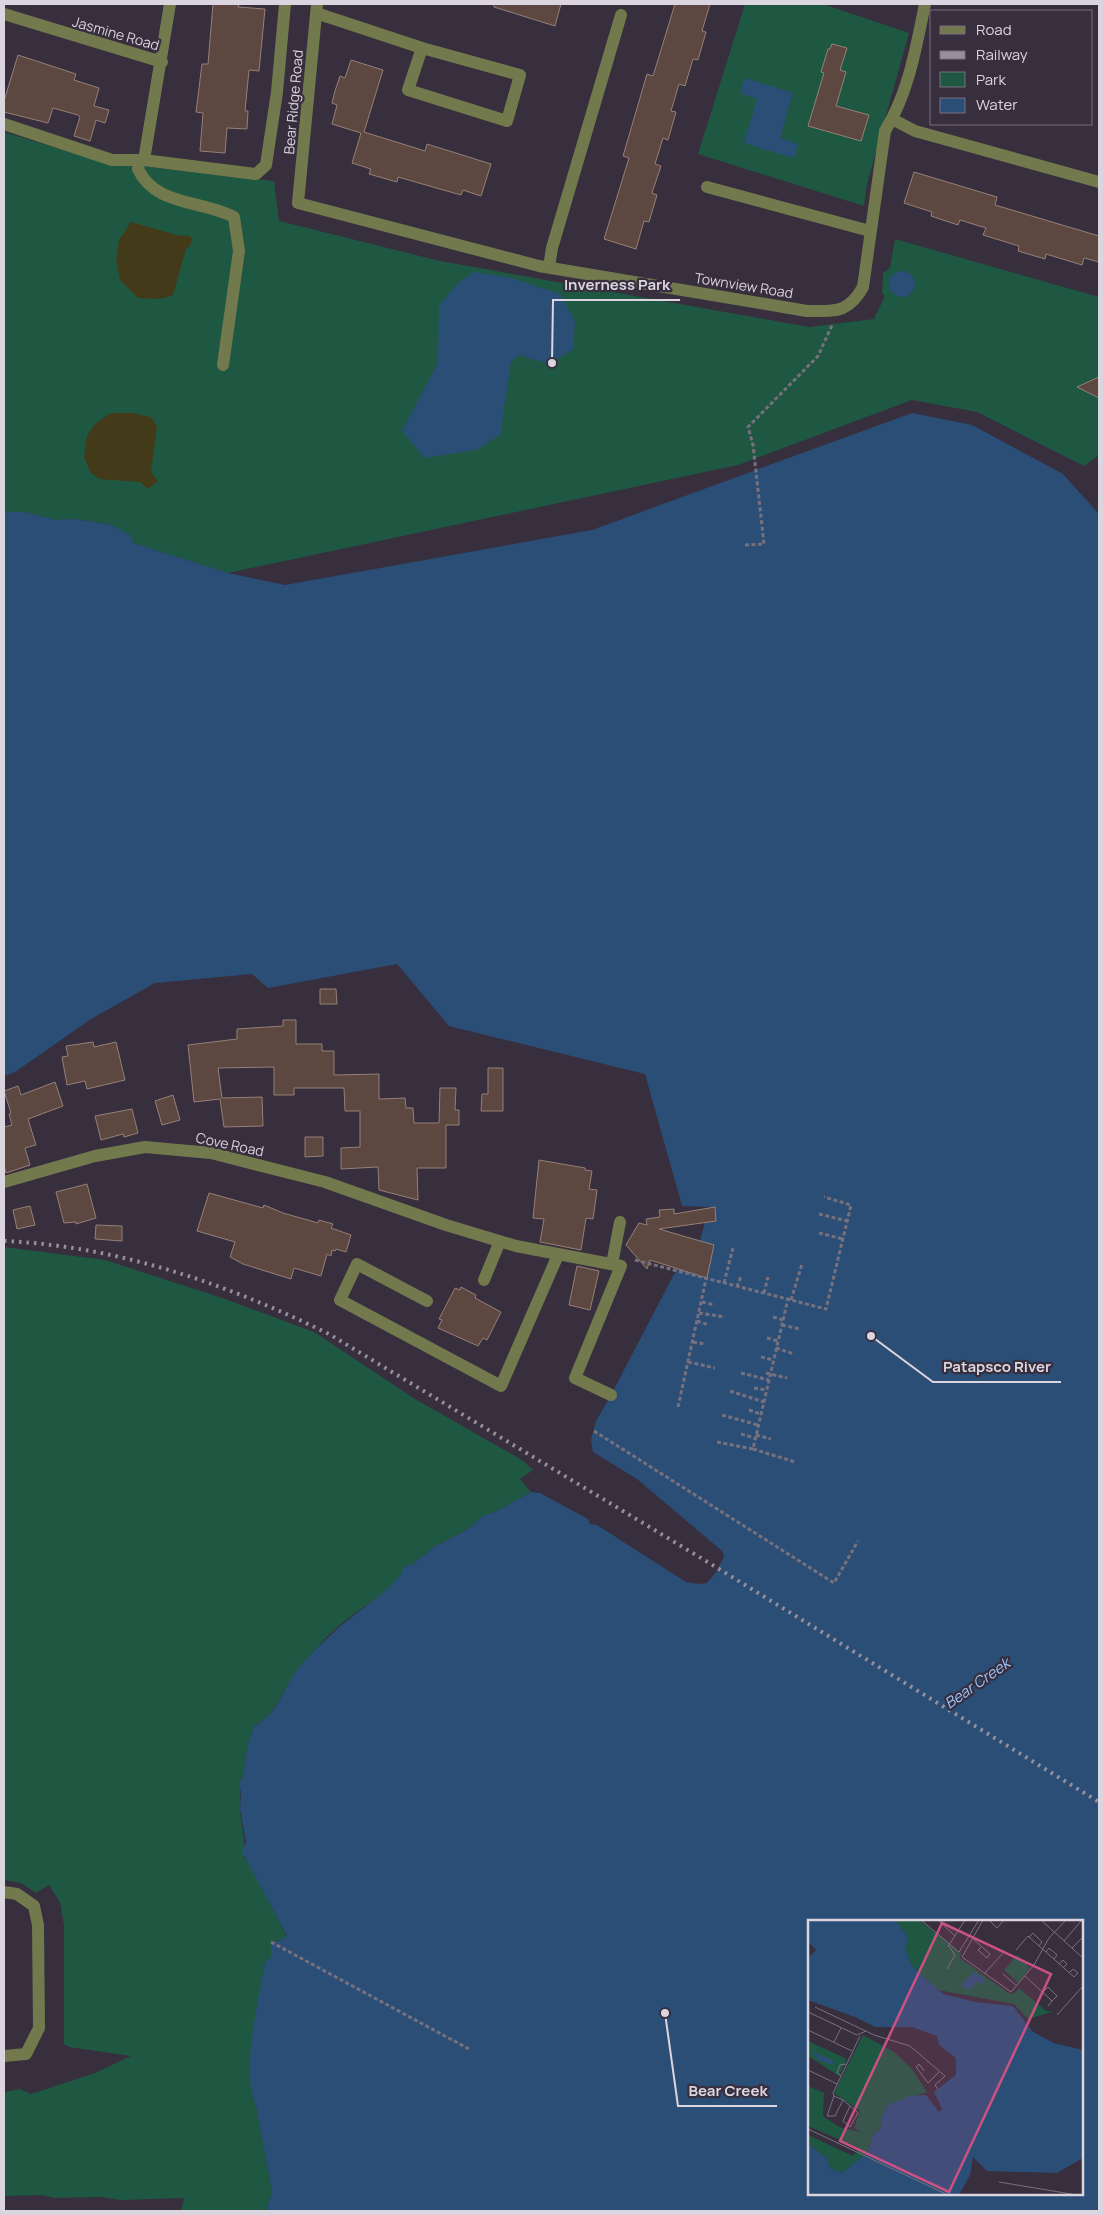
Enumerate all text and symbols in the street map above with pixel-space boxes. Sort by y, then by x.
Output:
legend [930,10,1093,125]
street label: Jasmine Road [71,12,161,54]
text: Road [976,19,1012,40]
text: Railway [976,44,1028,65]
street label: Bear Ridge Road [279,49,307,155]
text: Park [976,69,1006,90]
text: Water [976,94,1018,115]
street label: Townview Road [693,268,795,302]
callout: Inverness Park [553,270,680,300]
text: Inverness Park [564,274,671,295]
street label: Cove Road [194,1128,266,1160]
callout: Patapsco River [933,1352,1061,1382]
text: Patapsco River [943,1356,1051,1377]
water label: Bear Creek [940,1651,1016,1713]
inset map [808,1920,1083,2195]
callout: Bear Creek [678,2076,777,2106]
text: Bear Creek [688,2080,768,2101]

